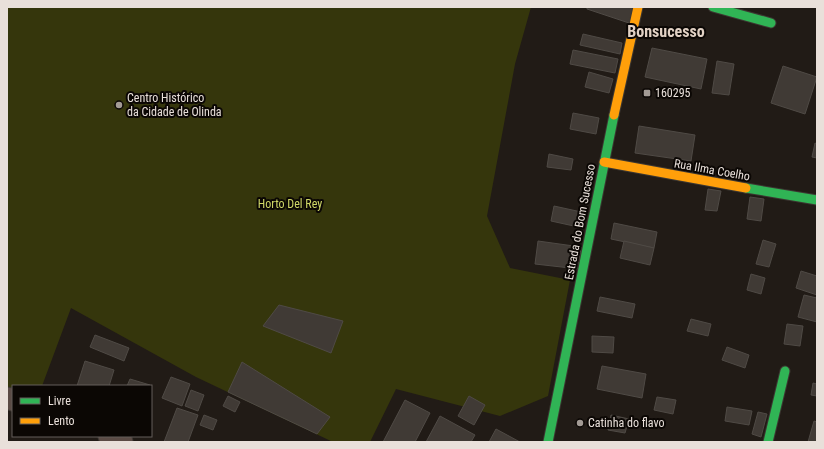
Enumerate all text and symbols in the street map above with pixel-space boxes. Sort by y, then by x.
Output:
district label: Bonsucesso [627,22,705,41]
place label: 160295 [655,86,691,100]
marker: 160295 [642,88,652,98]
place label: Centro Histórico da Cidade de Olinda [127,91,222,119]
marker: Centro Histórico da Cidade de Olinda [114,100,124,110]
street label: Rua Ilma Coelho [673,156,751,184]
street label: Estrada do Bom Sucesso [562,163,598,281]
park label: Horto Del Rey [258,197,322,211]
legend [12,385,152,437]
text: Livre [48,394,71,408]
text: Lento [48,414,75,428]
place label: Catinha do flavo [588,416,664,430]
marker: Catinha do flavo [575,418,585,428]

